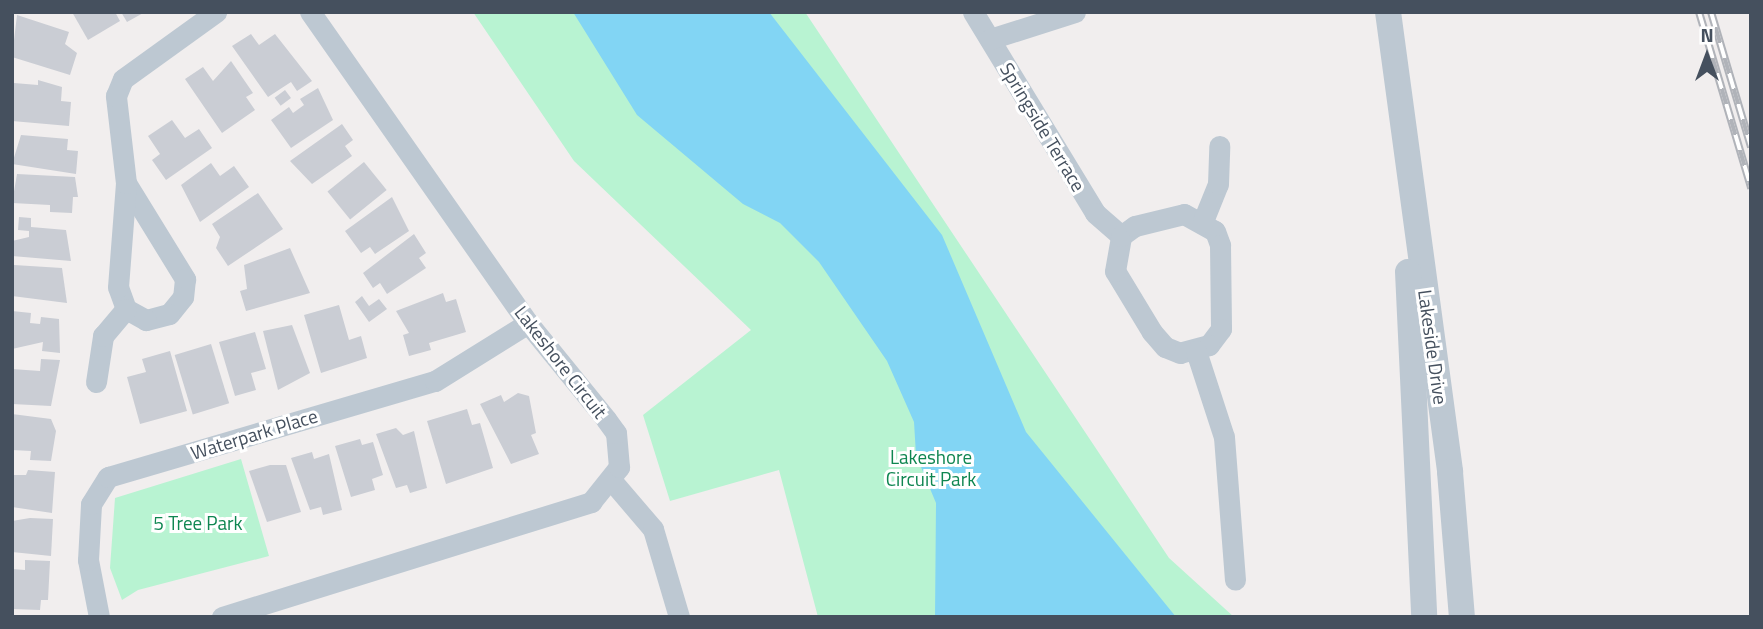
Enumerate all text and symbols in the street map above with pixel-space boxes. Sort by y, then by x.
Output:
text: N [1700,20,1714,49]
north arrow [1672,21,1742,91]
street label: Springside Terrace [996,59,1090,195]
street label: Lakeside Drive [1414,288,1452,406]
street label: Lakeshore Circuit [510,301,612,423]
street label: Waterpark Place [188,404,320,464]
park label: Lakeshore Circuit Park [886,446,976,490]
park label: 5 Tree Park [153,512,243,534]

